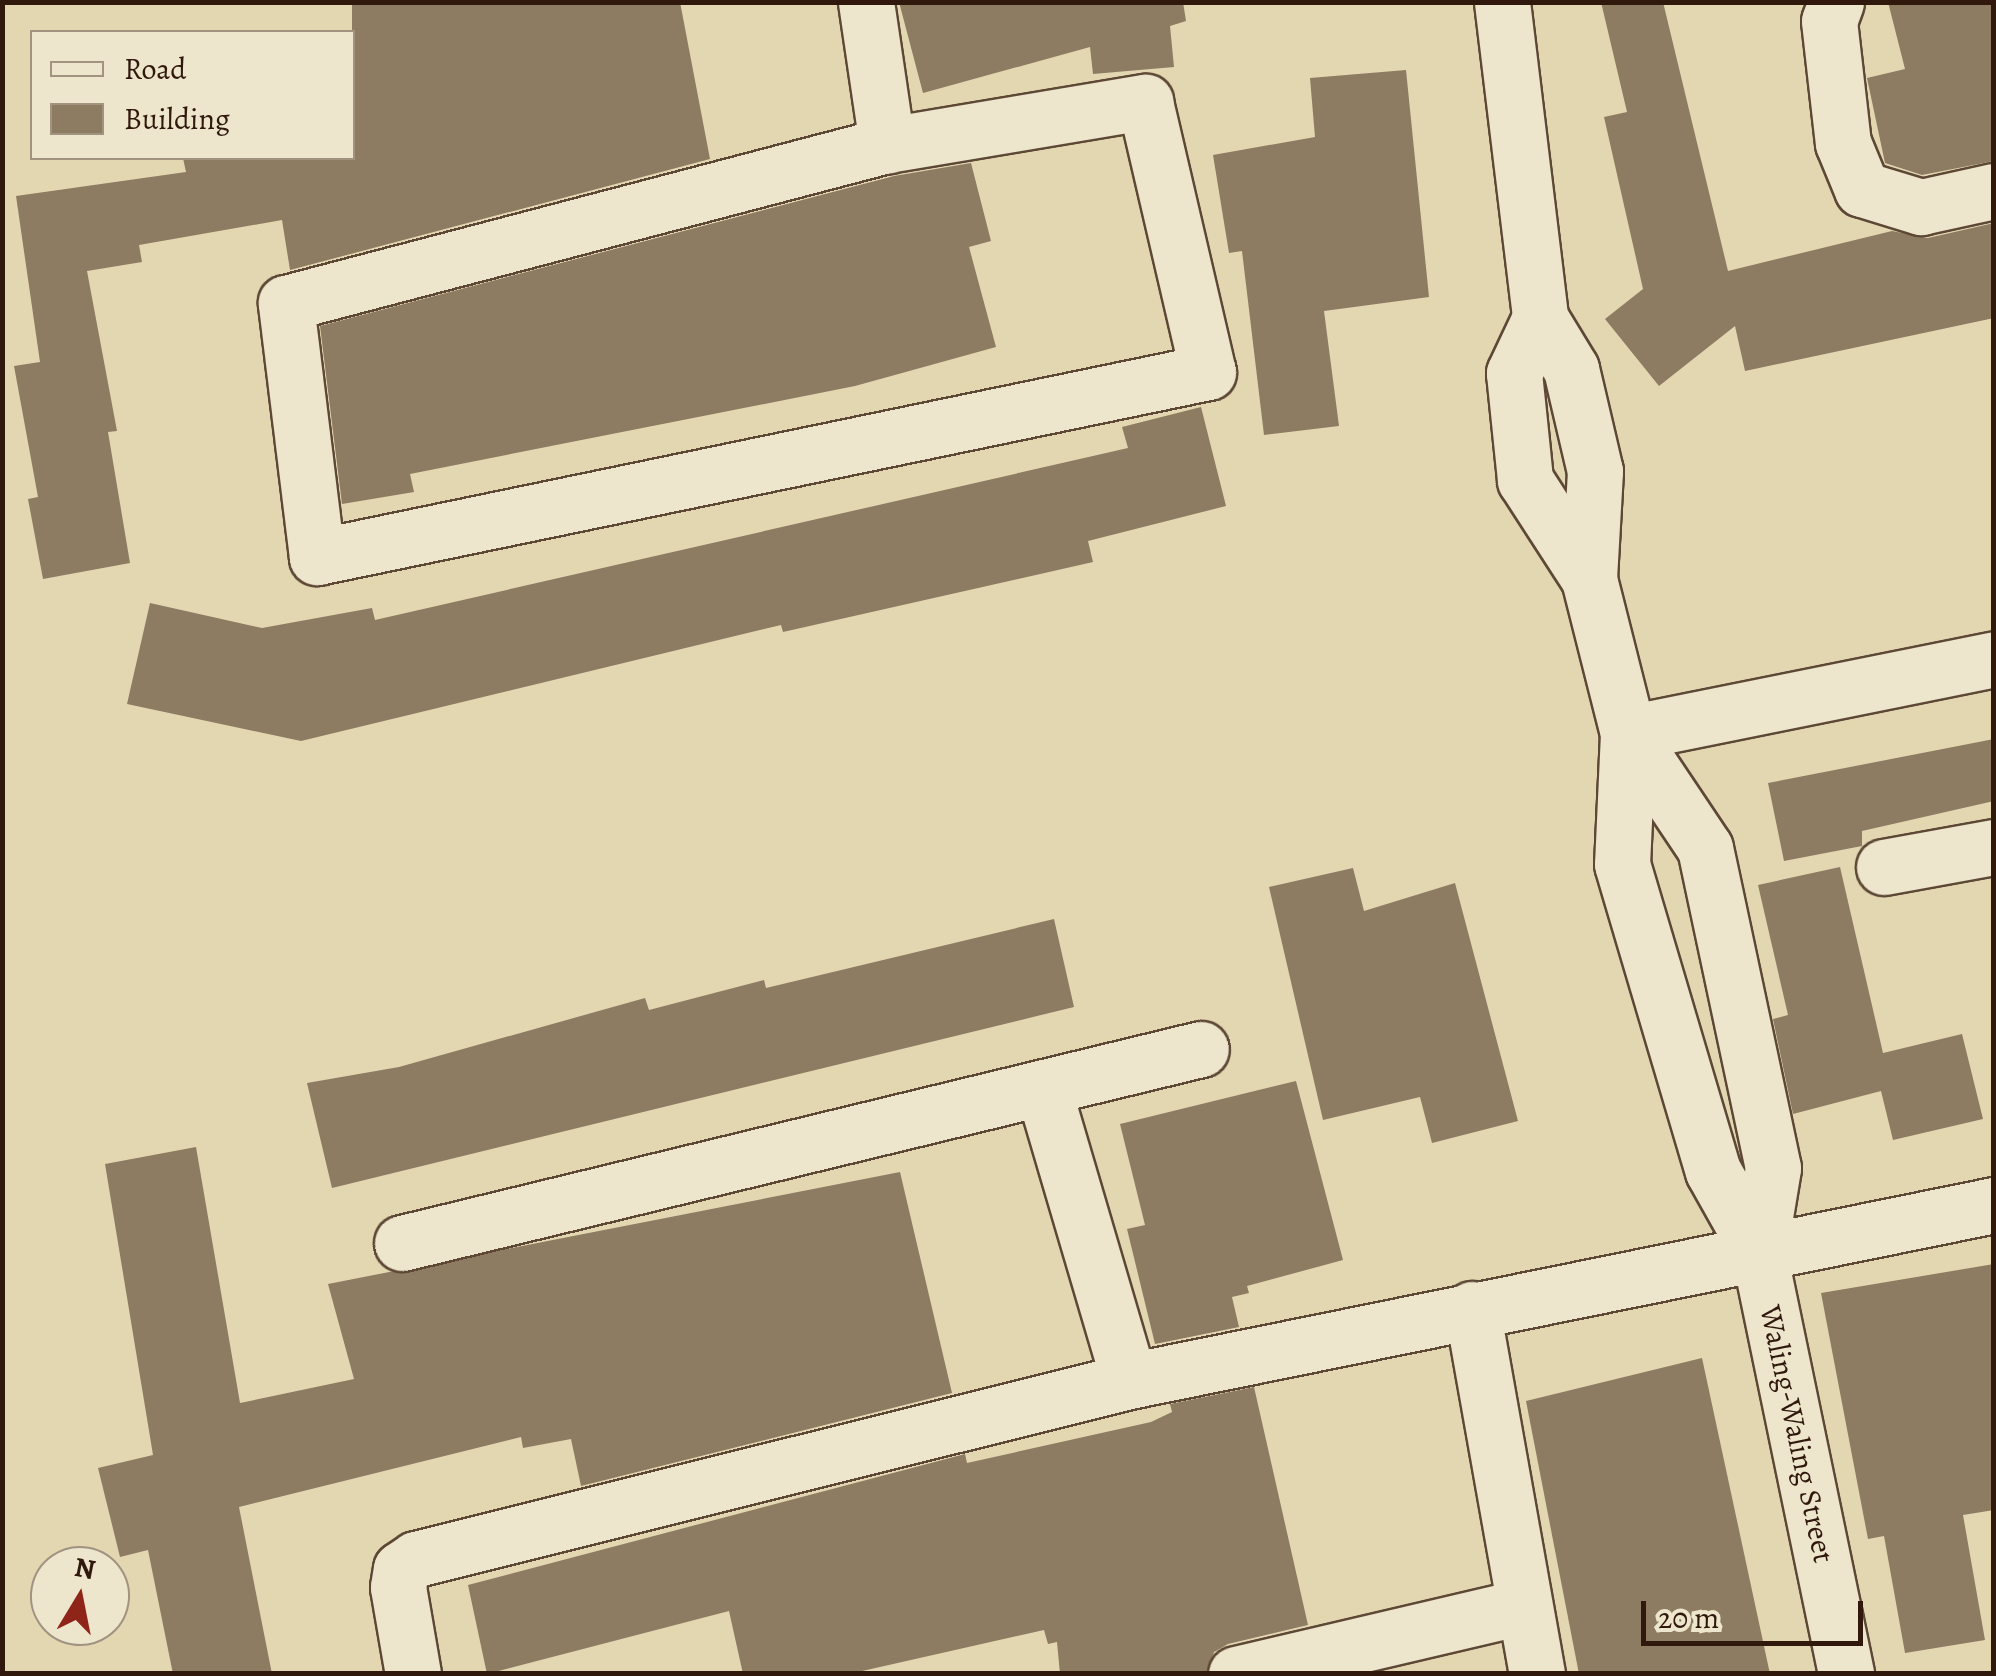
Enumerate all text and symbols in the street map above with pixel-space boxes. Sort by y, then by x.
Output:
legend [30,30,355,160]
text: Road [124,49,186,89]
text: Building [124,99,230,139]
street label: Waling-Waling Street [1752,1302,1842,1566]
north arrow [30,1546,130,1646]
text: N [72,1548,98,1589]
scale bar [1646,1581,1868,1643]
text: 20 m [1658,1598,1719,1638]

